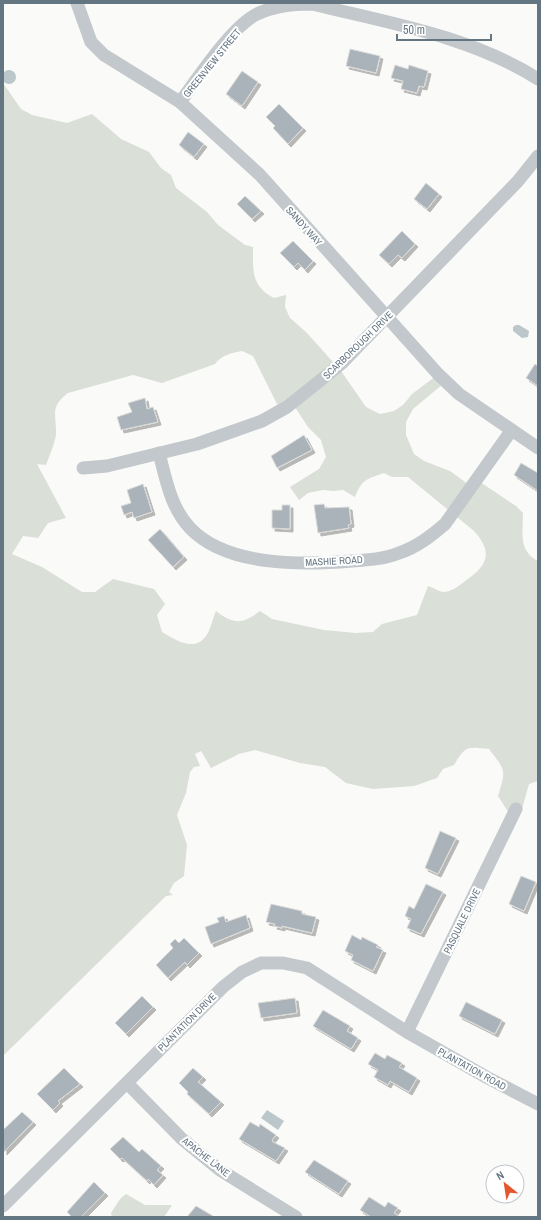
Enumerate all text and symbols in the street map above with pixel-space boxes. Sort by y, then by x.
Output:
scale bar [397,16,491,42]
text: 50 m [403,22,425,38]
street label: GREENVIEW STREET [180,26,244,100]
street label: SANDY WAY [283,204,325,249]
street label: SCARBOROUGH DRIVE [320,308,396,382]
street label: MASHIE ROAD [305,553,363,569]
street label: PASQUALE DRIVE [441,886,483,956]
street label: PLANTATION DRIVE [155,990,219,1054]
street label: PLANTATION ROAD [435,1045,509,1093]
street label: APACHE LANE [179,1134,232,1180]
north arrow [485,1164,525,1204]
text: N [494,1168,506,1183]

